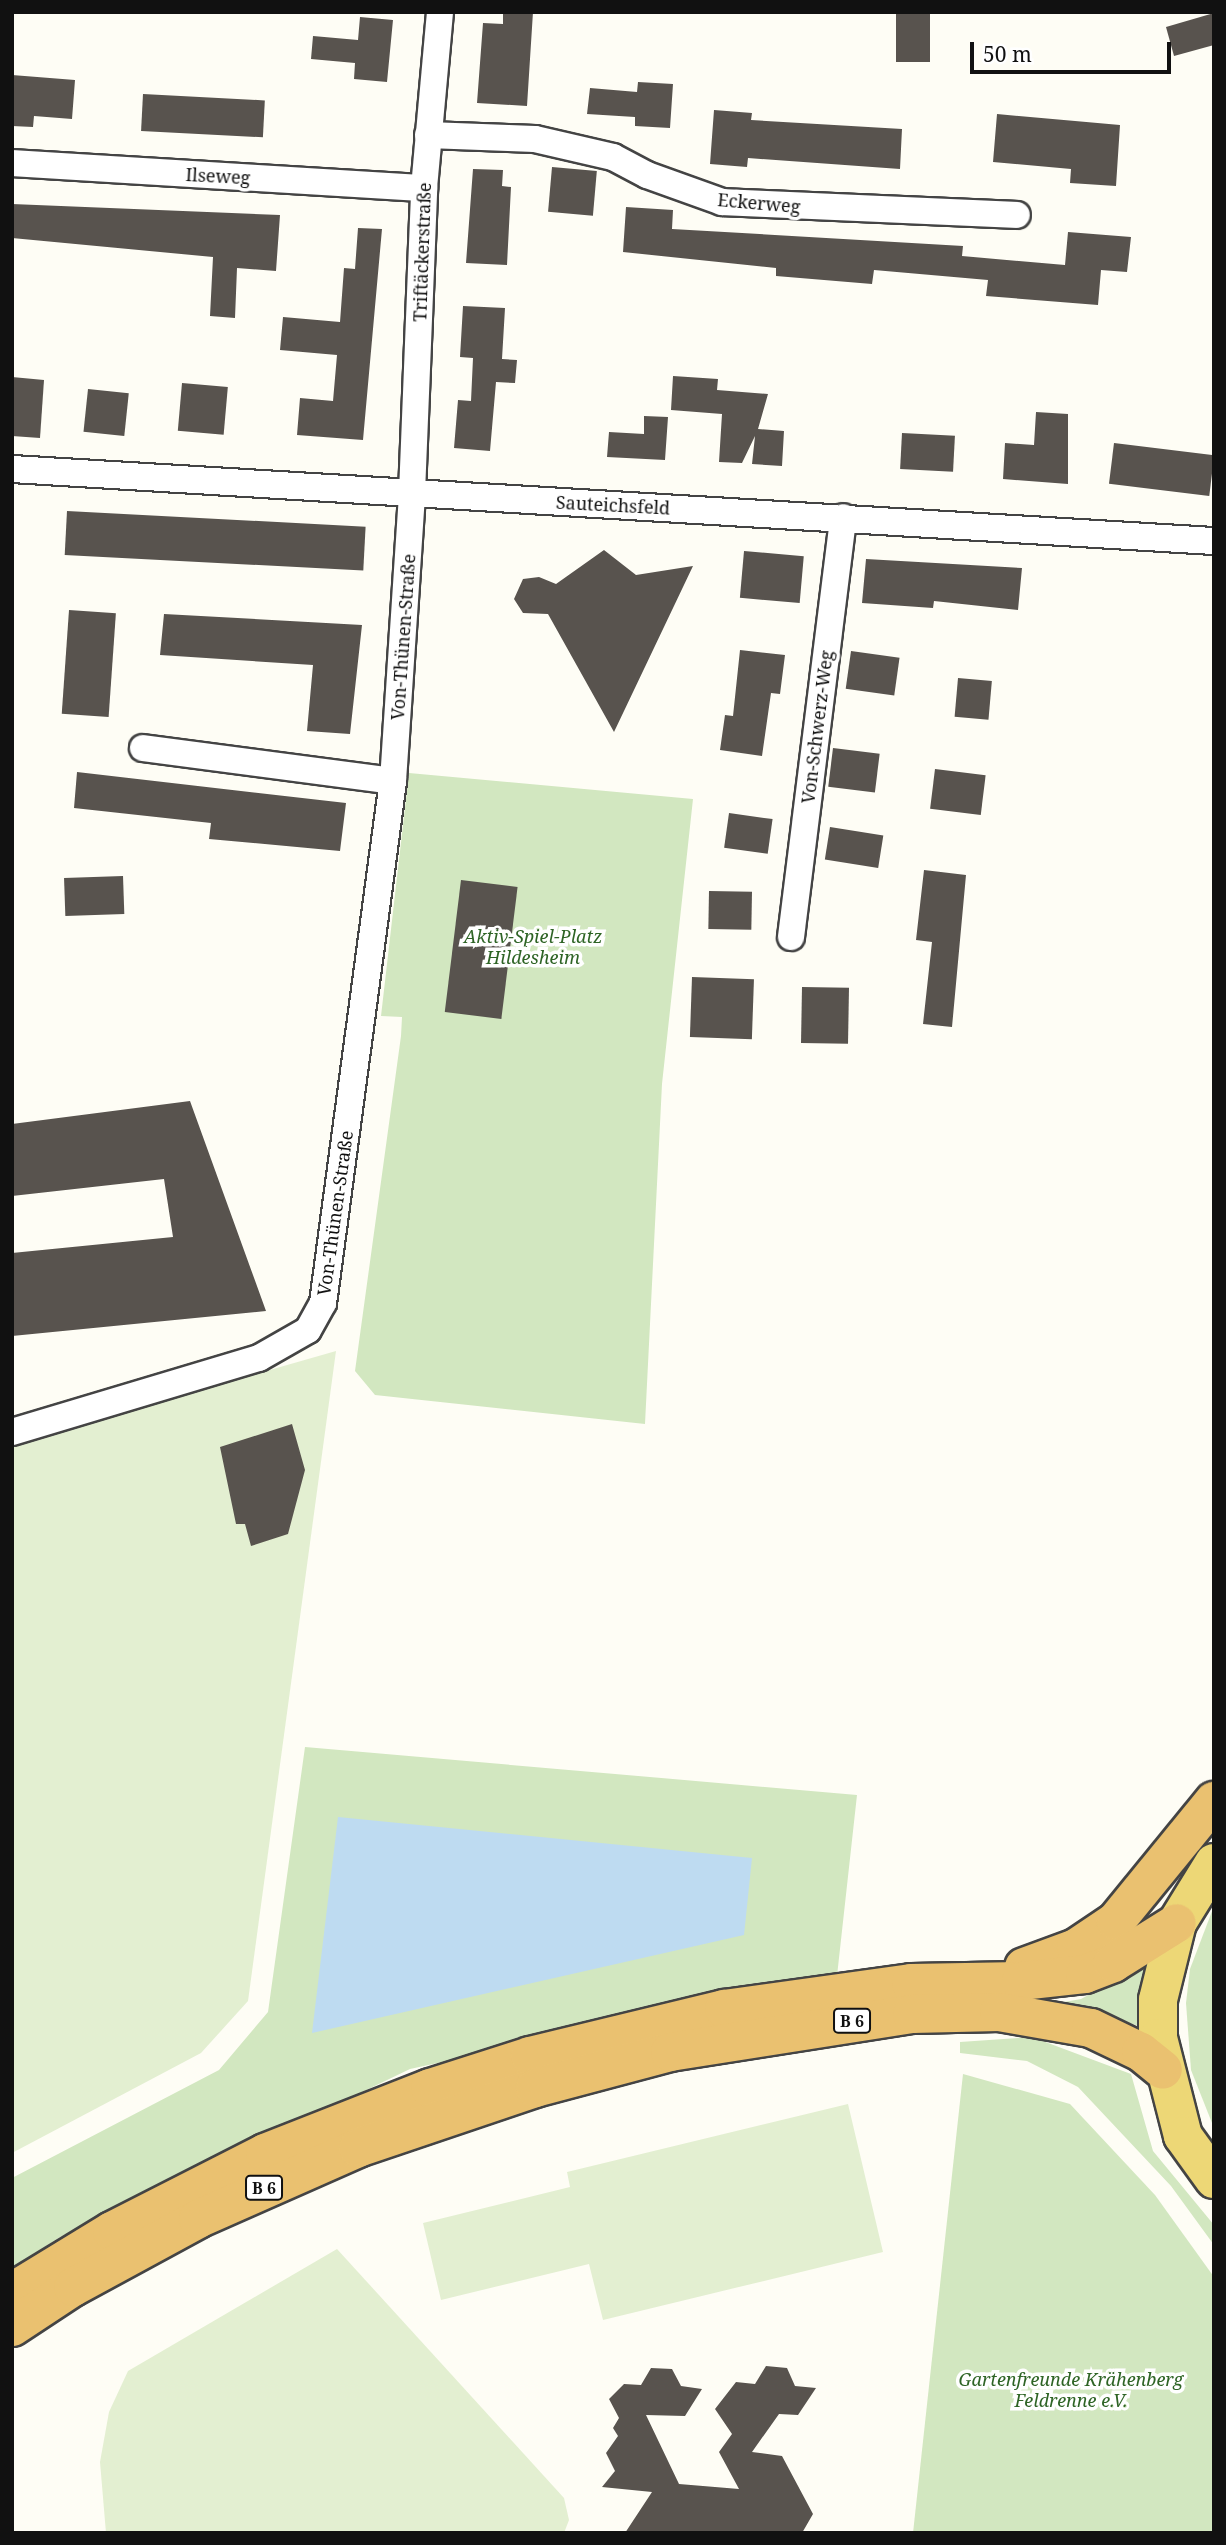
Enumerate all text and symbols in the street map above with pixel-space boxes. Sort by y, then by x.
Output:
scale bar [974,28,1175,72]
text: 50 m [983,40,1032,68]
street label: Ilseweg [185,164,251,188]
street label: Triftäckerstraße [409,182,435,322]
street label: Eckerweg [717,189,801,217]
street label: Sauteichsfeld [555,491,671,519]
street label: Von-Thünen-Straße [386,553,420,721]
street label: Von-Schwerz-Weg [797,649,837,805]
park label: Aktiv-Spiel-Platz Hildesheim [464,926,602,968]
street label: Von-Thünen-Straße [313,1129,357,1297]
road number: B 6 [833,2008,871,2034]
road number: B 6 [245,2176,283,2200]
park label: Gartenfreunde Krähenberg Feldrenne e.V. [959,2369,1183,2412]

